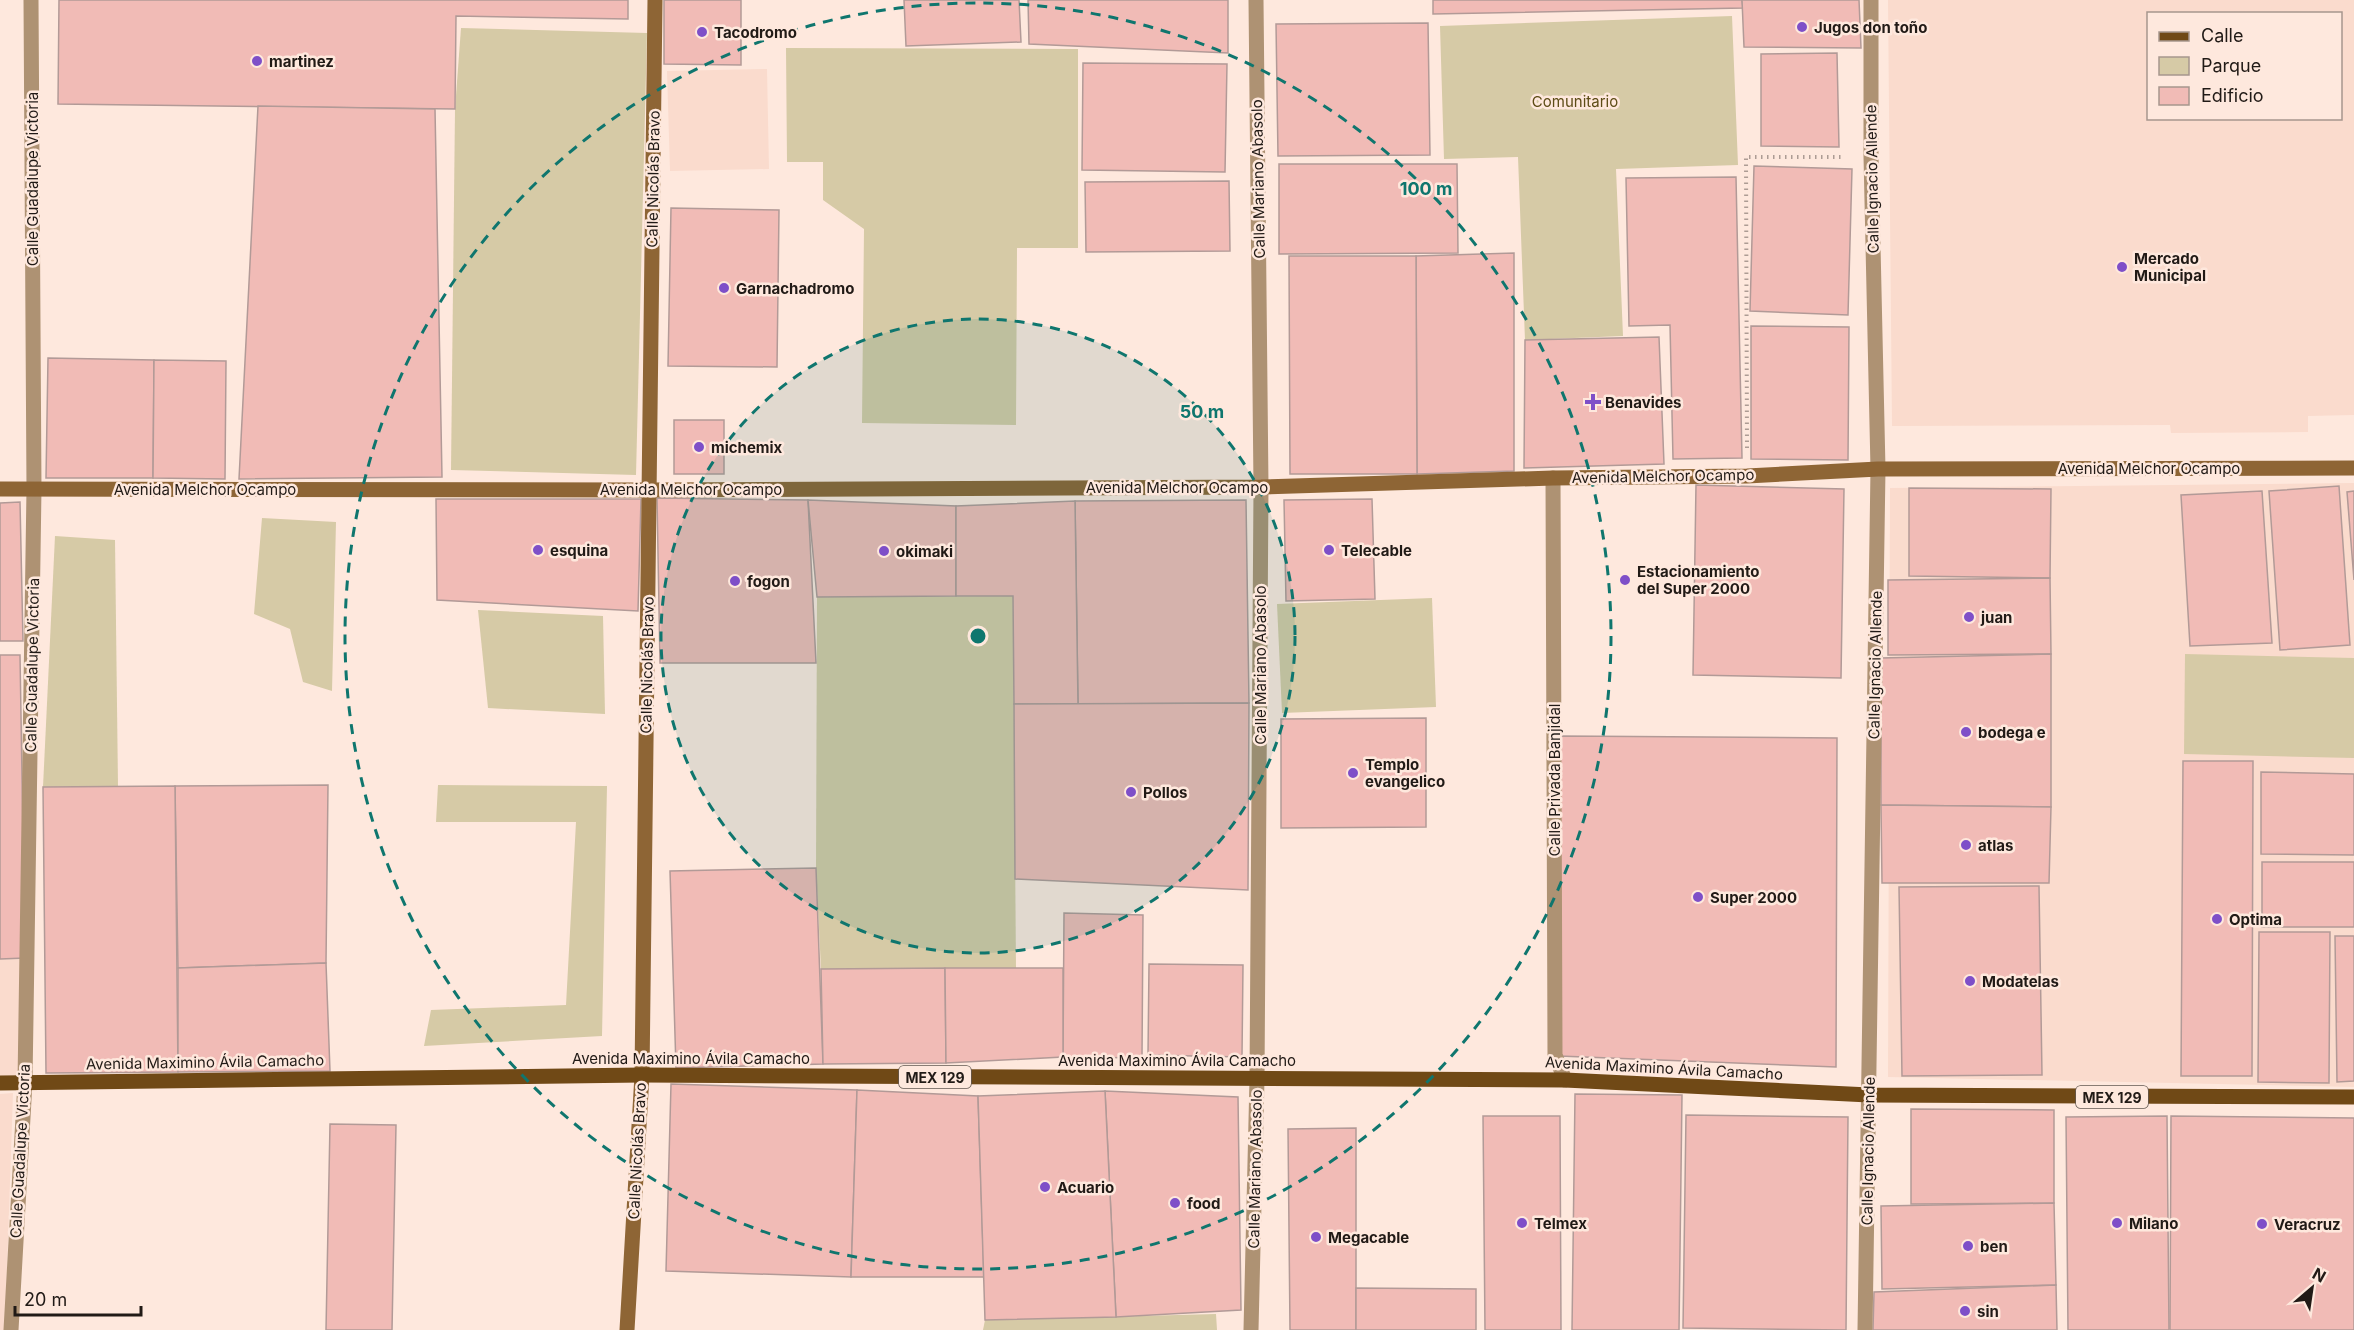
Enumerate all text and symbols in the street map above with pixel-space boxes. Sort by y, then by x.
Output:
legend [2147,12,2342,120]
place label: Jugos don toño [1814,18,1927,37]
marker: Jugos don toño [1795,20,1809,34]
place label: Tacodromo [714,23,797,42]
marker: Tacodromo [695,25,709,39]
text: Calle [2201,25,2243,46]
place label: martinez [269,52,334,71]
marker: martinez [250,54,264,68]
text: Parque [2201,55,2261,76]
text: Edificio [2201,85,2264,106]
street label: Calle Guadalupe Victoria [23,92,42,266]
park label: Comunitario [1532,92,1618,111]
street label: Calle Mariano Abasolo [1247,99,1269,259]
street label: Calle Ignacio Allende [1861,104,1883,254]
street label: Calle Nicolás Bravo [642,110,664,248]
text: 100 m [1400,178,1452,199]
place label: Mercado Municipal [2134,249,2206,285]
marker: Mercado Municipal [2115,260,2129,274]
place label: Garnachadromo [736,279,854,298]
marker: Garnachadromo [717,281,731,295]
place label: Benavides [1605,393,1682,412]
marker: Benavides [1586,395,1600,409]
text: 50 m [1180,401,1224,422]
place label: michemix [711,438,783,457]
marker: michemix [692,440,706,454]
street label: Avenida Melchor Ocampo [2058,459,2240,478]
street label: Avenida Melchor Ocampo [1571,465,1755,487]
street label: Avenida Melchor Ocampo [1086,478,1268,497]
street label: Avenida Melchor Ocampo [114,480,296,499]
street label: Avenida Melchor Ocampo [600,480,782,499]
place label: esquina [550,541,608,560]
place label: Telecable [1341,541,1412,560]
place label: okimaki [896,542,953,561]
marker: esquina [531,543,545,557]
marker: Telecable [1322,543,1336,557]
marker: okimaki [877,544,891,558]
place label: Estacionamiento del Super 2000 [1637,562,1760,598]
place label: fogon [747,572,790,591]
marker: Estacionamiento del Super 2000 [1618,573,1632,587]
marker: fogon [728,574,742,588]
street label: Calle Guadalupe Victoria [21,578,43,752]
street label: Calle Mariano Abasolo [1251,585,1270,745]
street label: Calle Ignacio Allende [1864,590,1886,740]
street label: Calle Nicolás Bravo [636,596,658,734]
place label: juan [1980,608,2012,627]
marker: juan [1962,610,1976,624]
centre of rings [968,626,988,646]
street label: Calle Privada Banjidal [1545,704,1564,856]
place label: bodega e [1978,723,2046,742]
marker: bodega e [1959,725,1973,739]
place label: Templo evangelico [1365,755,1445,791]
marker: Templo evangelico [1346,766,1360,780]
place label: Pollos [1143,783,1188,802]
marker: Pollos [1124,785,1138,799]
place label: atlas [1978,836,2013,855]
marker: atlas [1959,838,1973,852]
place label: Super 2000 [1710,888,1797,907]
marker: Super 2000 [1691,890,1705,904]
place label: Optima [2229,910,2282,929]
marker: Optima [2210,912,2224,926]
place label: Modatelas [1982,972,2059,991]
marker: Modatelas [1963,974,1977,988]
street label: Avenida Maximino Ávila Camacho [572,1049,810,1068]
street label: Avenida Maximino Ávila Camacho [86,1050,324,1074]
street label: Avenida Maximino Ávila Camacho [1058,1051,1296,1070]
street label: Avenida Maximino Ávila Camacho [1545,1052,1783,1084]
street label: Calle Guadalupe Victoria [6,1063,34,1239]
road number: MEX 129 [899,1066,971,1088]
street label: Calle Ignacio Allende [1857,1076,1879,1226]
street label: Calle Nicolás Bravo [624,1082,650,1220]
road number: MEX 129 [2076,1086,2148,1108]
street label: Calle Mariano Abasolo [1244,1089,1266,1249]
place label: Acuario [1057,1178,1114,1197]
marker: Acuario [1038,1180,1052,1194]
place label: food [1187,1194,1221,1213]
marker: food [1168,1196,1182,1210]
place label: Telmex [1534,1214,1587,1233]
place label: Milano [2129,1214,2178,1233]
place label: Veracruz [2274,1215,2341,1234]
marker: Telmex [1515,1216,1529,1230]
marker: Milano [2110,1216,2124,1230]
marker: Veracruz [2255,1217,2269,1231]
place label: Megacable [1328,1228,1409,1247]
marker: Megacable [1309,1230,1323,1244]
place label: ben [1980,1237,2008,1256]
marker: ben [1961,1239,1975,1253]
north arrow [2282,1258,2342,1318]
text: N [2309,1263,2329,1287]
scale bar [15,1279,141,1317]
text: 20 m [24,1289,67,1310]
place label: sin [1977,1302,1999,1321]
marker: sin [1958,1304,1972,1318]

